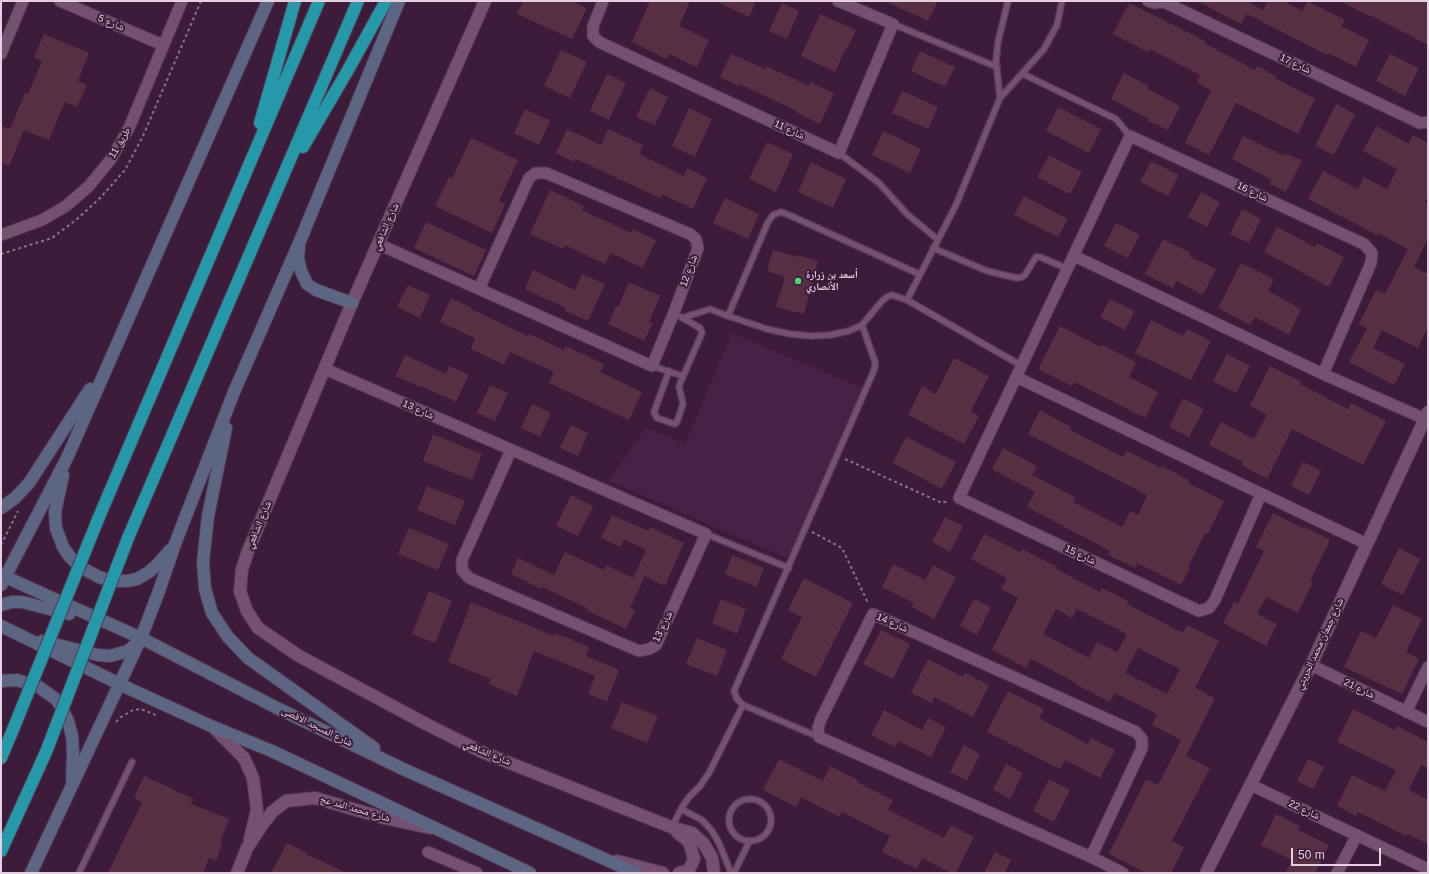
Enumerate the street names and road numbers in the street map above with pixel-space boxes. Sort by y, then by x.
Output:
street label: شارع 5 [96,12,126,34]
street label: شارع 17 [1278,52,1312,76]
street label: شارع 11 [772,118,806,142]
street label: طريق 11 [106,125,134,161]
street label: شارع 16 [1235,180,1269,204]
street label: شارع الشافعي [370,201,402,253]
street label: شارع 12 [678,253,700,289]
street label: شارع 13 [401,398,435,422]
street label: شارع الشافعي [244,499,274,551]
street label: شارع 15 [1063,543,1097,567]
street label: شارع جمعان محمد الحريتي [1294,596,1346,692]
street label: شارع 13 [650,610,676,644]
street label: شارع 14 [875,611,909,635]
street label: شارع 21 [1342,676,1376,702]
street label: شارع المسجد الاقصى [279,705,355,749]
street label: شارع الشافعي [461,738,513,768]
street label: شارع محمد المد عج [318,793,392,825]
street label: شارع 22 [1287,798,1321,822]

